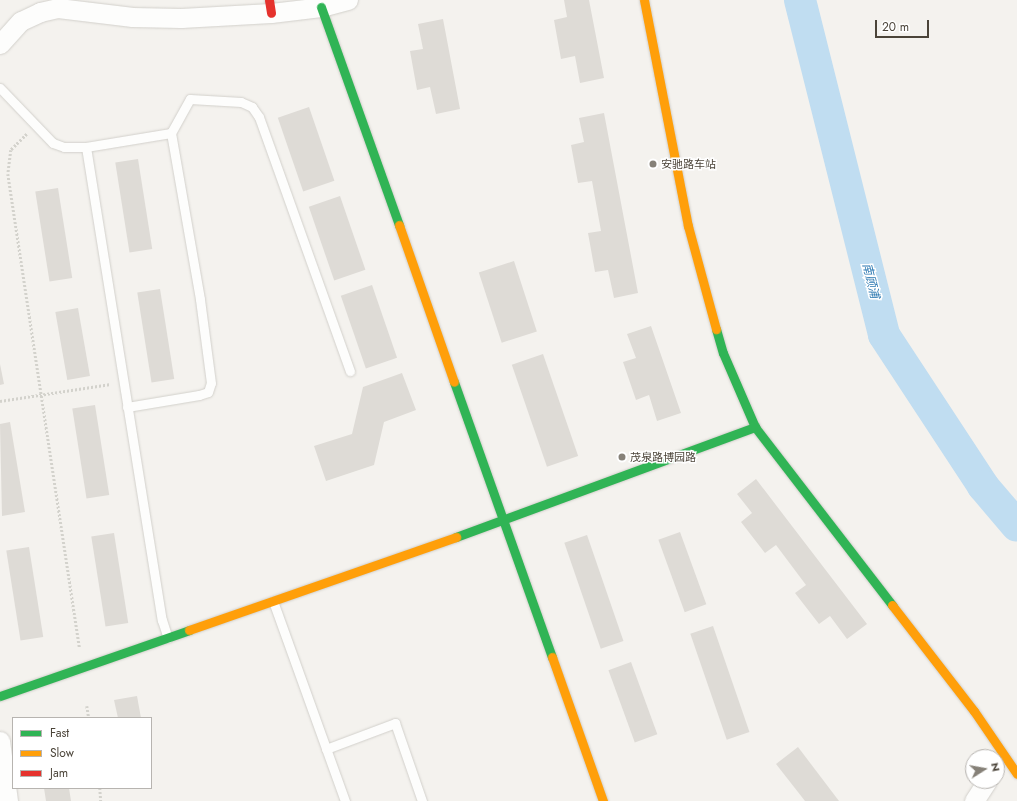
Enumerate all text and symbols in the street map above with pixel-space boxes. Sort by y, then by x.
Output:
scale bar [877,12,931,38]
text: 20 m [882,18,909,36]
place label: 安驰路车站 [661,157,716,171]
marker: 安驰路车站 [648,159,658,169]
water label: 南顾浦 [859,262,881,300]
place label: 茂泉路博园路 [630,450,696,464]
marker: 茂泉路博园路 [617,452,627,462]
legend [12,717,152,789]
text: Fast [50,724,69,742]
text: Slow [50,744,74,762]
north arrow [965,749,1005,789]
text: N [987,761,1004,773]
text: Jam [50,764,68,782]

